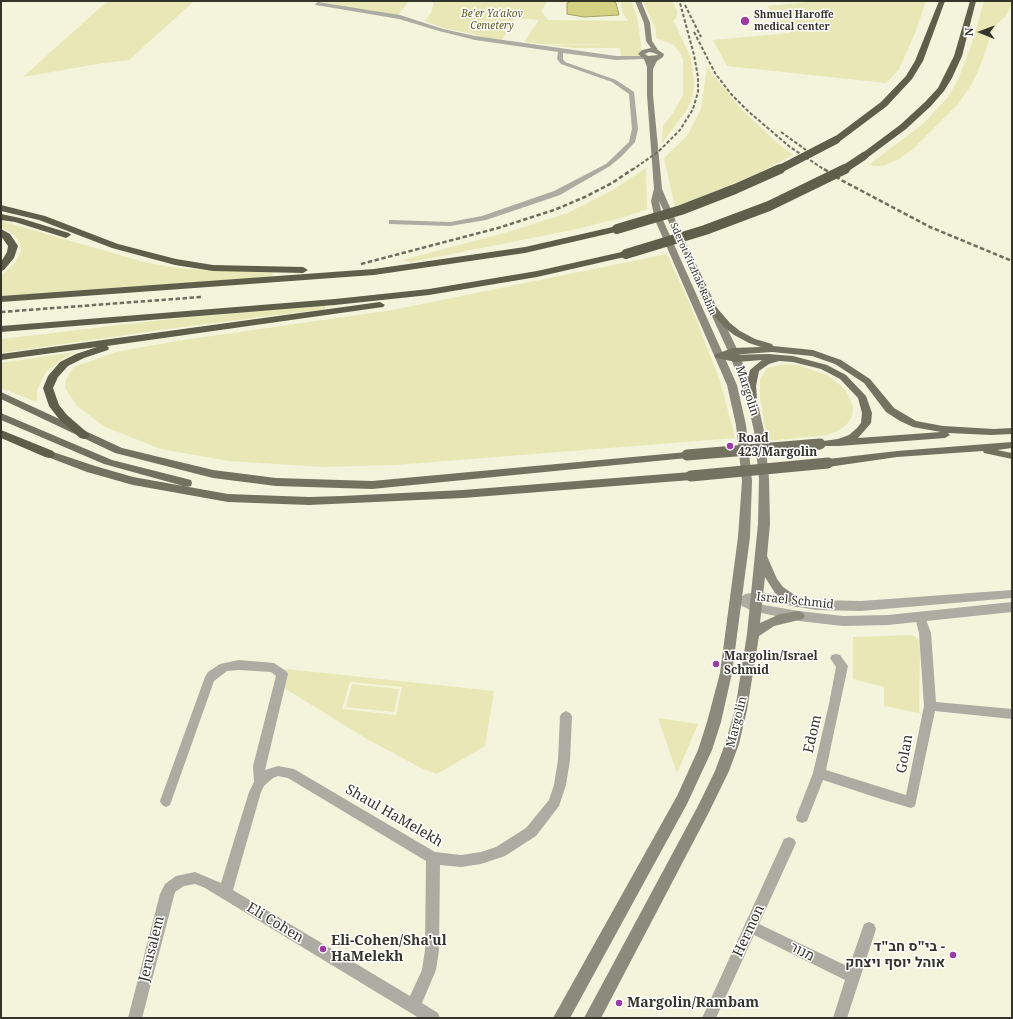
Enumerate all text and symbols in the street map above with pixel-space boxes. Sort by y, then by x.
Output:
park label: Be'er Ya'akov Cemetery [461,8,523,32]
place label: Shmuel Haroffe medical center [754,9,834,32]
north arrow [961,12,1001,52]
marker: Shmuel Haroffe medical center [739,15,751,27]
text: N [961,27,976,36]
street label: Sderot Yitzhak Rabin [667,221,719,317]
street label: Margolin [732,364,762,418]
place label: Road 423/Margolin [738,432,817,460]
marker: Road 423/Margolin [725,441,735,451]
street label: Israel Schmid [756,590,834,612]
place label: Margolin/Israel Schmid [724,650,818,678]
marker: Margolin/Israel Schmid [711,659,721,669]
street label: Margolin [724,695,750,749]
street label: Edom [800,713,826,755]
street label: Golan [893,733,917,775]
street label: Shaul HaMelekh [342,781,446,851]
street label: Eli Cohen [244,900,306,946]
street label: Hermon [730,902,768,960]
street label: Jerusalem [136,914,168,984]
place label: Eli-Cohen/Sha'ul HaMelekh [331,933,447,966]
street label: מנור [787,939,817,965]
place label: בי"ס חב"ד - אוהל יוסף ויצחק [845,939,945,972]
marker: Eli-Cohen/Sha'ul HaMelekh [318,944,328,954]
marker: בי"ס חב"ד - אוהל יוסף ויצחק [948,950,958,960]
place label: Margolin/Rambam [627,995,759,1011]
marker: Margolin/Rambam [614,998,624,1008]

